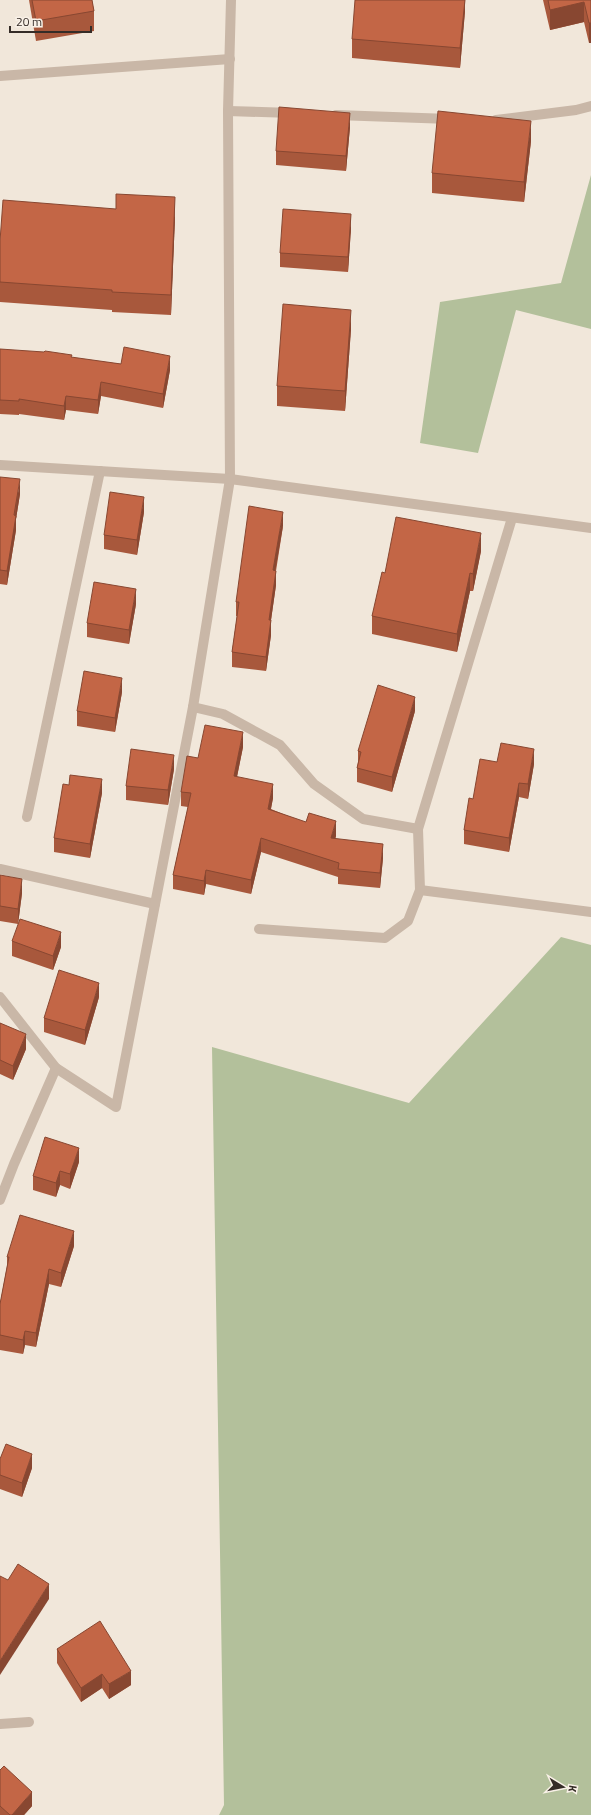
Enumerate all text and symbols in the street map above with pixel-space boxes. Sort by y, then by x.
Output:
scale bar [10,8,91,34]
text: 20 m [16,12,42,31]
north arrow [543,1767,583,1807]
text: K [564,1784,581,1794]

